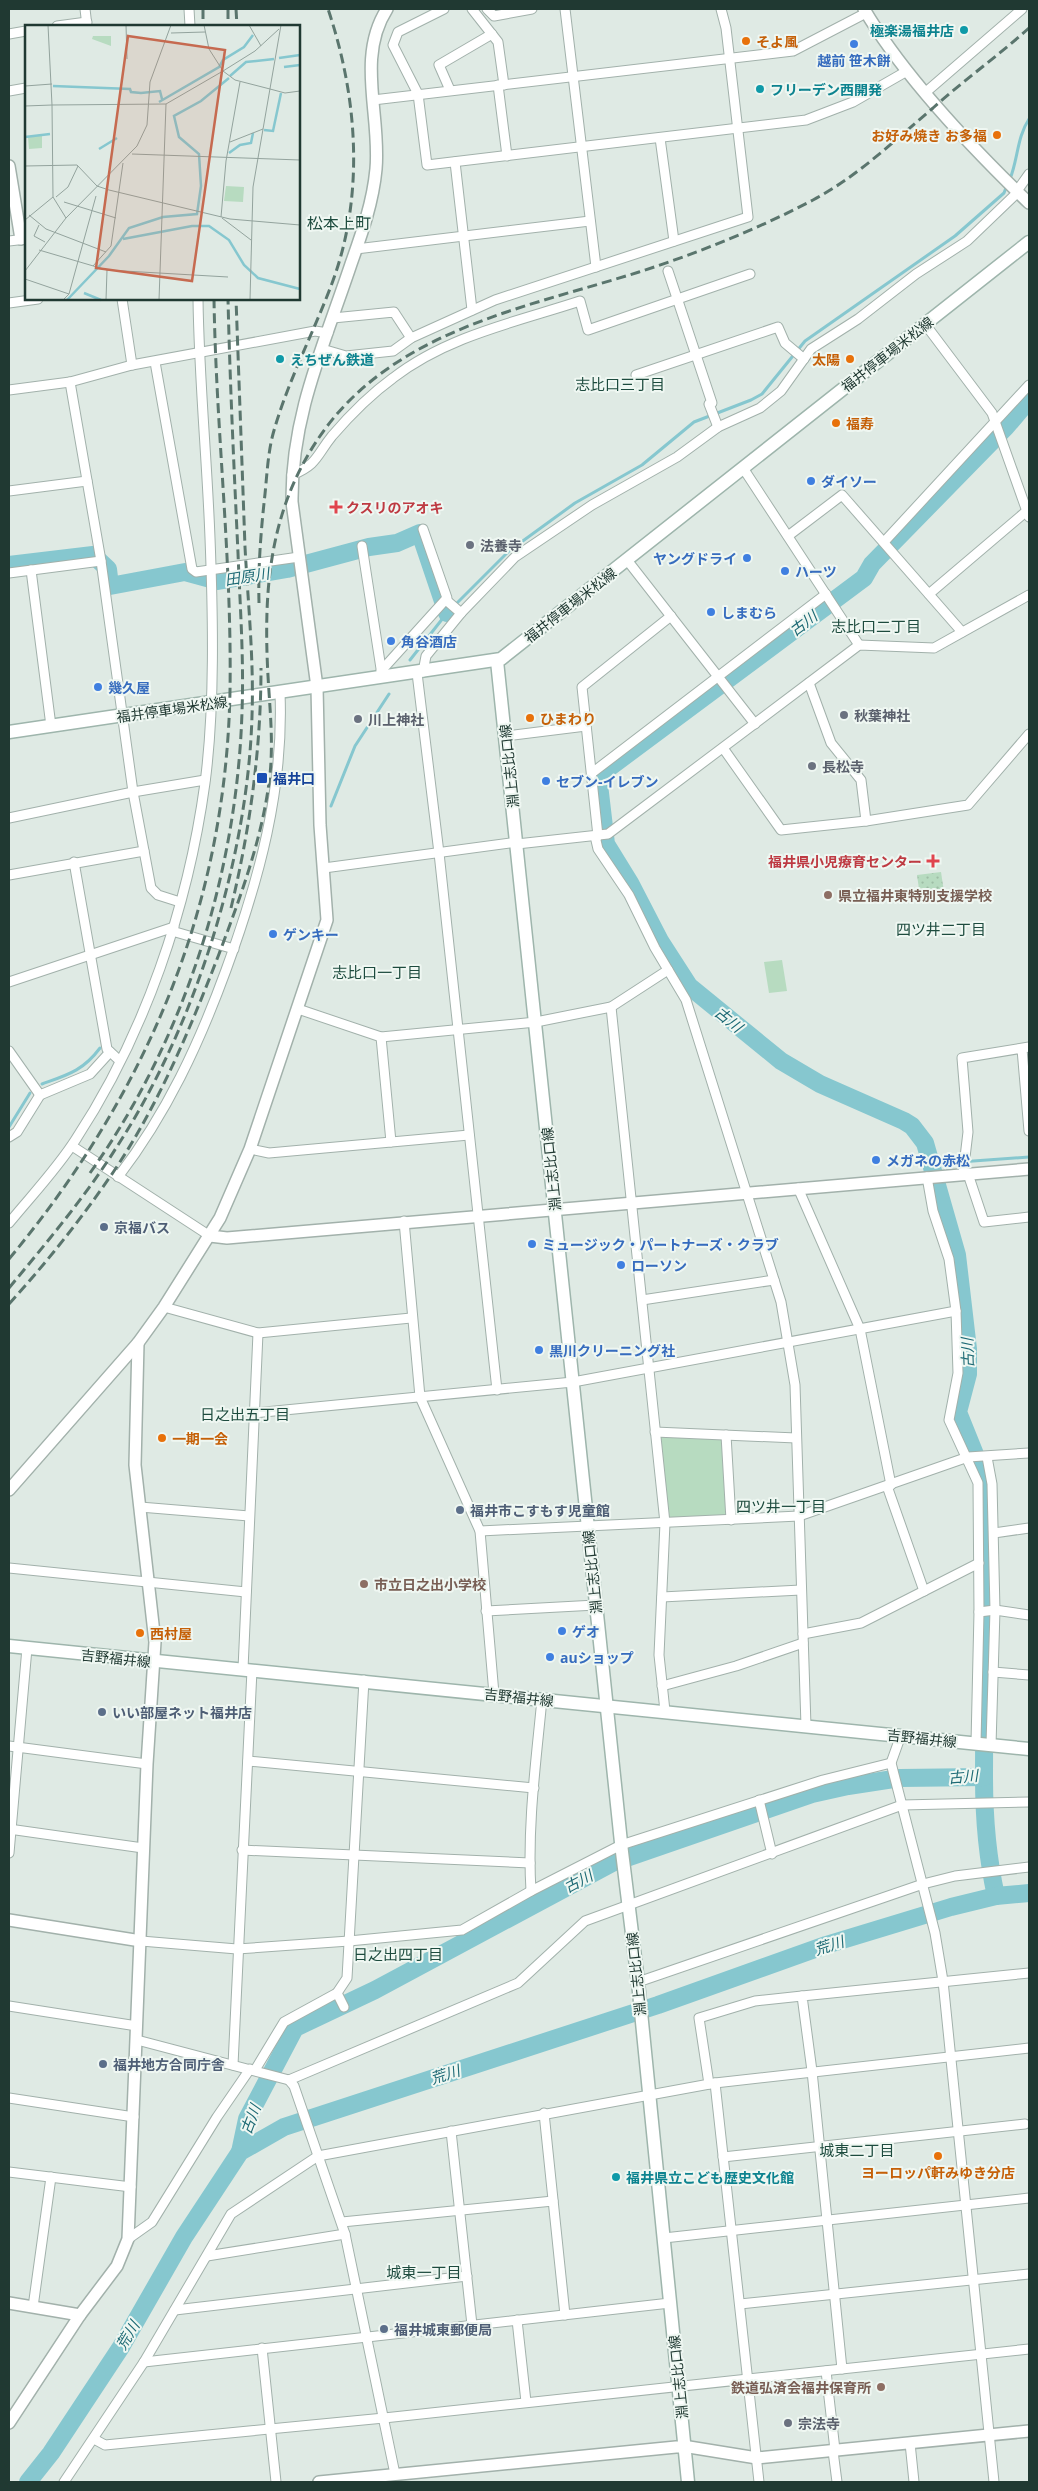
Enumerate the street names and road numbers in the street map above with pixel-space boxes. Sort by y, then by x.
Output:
street label: 福井停車場米松線 [837,312,937,396]
street label: 福井停車場米松線 [520,563,620,647]
street label: 福井停車場米松線 [115,692,229,726]
street label: 淵上志比口線 [495,723,523,809]
street label: 淵上志比口線 [537,1126,565,1212]
street label: 淵上志比口線 [578,1529,606,1615]
street label: 吉野福井線 [80,1645,152,1671]
street label: 吉野福井線 [483,1684,555,1710]
street label: 吉野福井線 [886,1725,958,1751]
street label: 淵上志比口線 [622,1931,650,2017]
street label: 淵上志比口線 [664,2334,692,2420]

